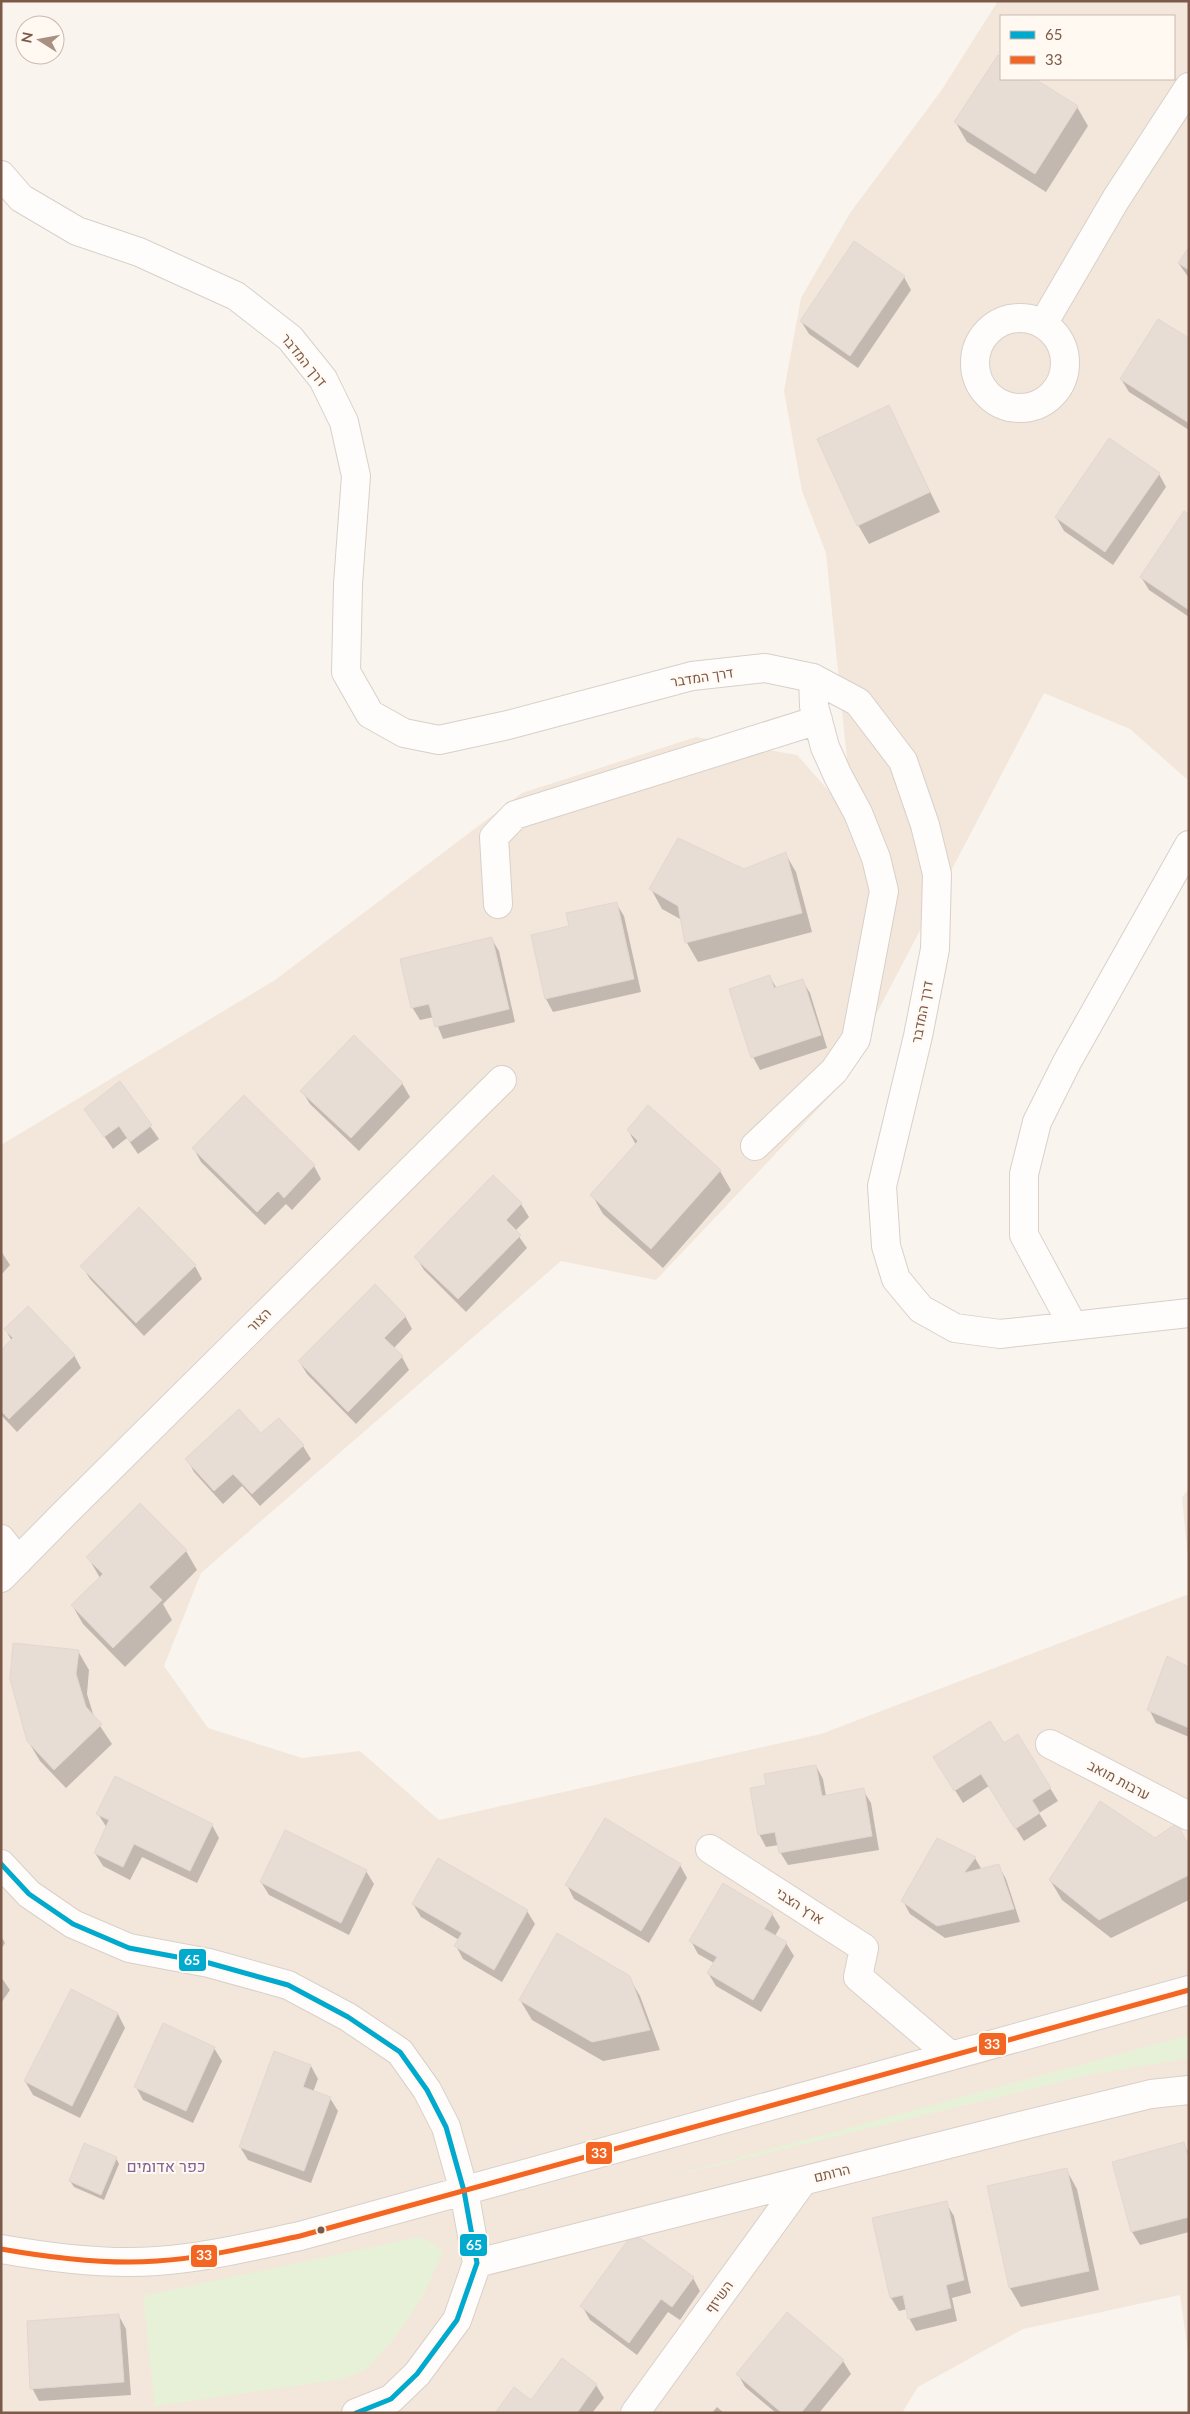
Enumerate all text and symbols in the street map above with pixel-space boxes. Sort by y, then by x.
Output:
north arrow [15,15,65,65]
legend [1000,15,1175,80]
text: 65 [1045,25,1062,43]
text: N [17,31,36,44]
text: 33 [1045,50,1062,68]
street label: דרך המדבר [278,330,331,390]
street label: דרך המדבר [669,663,735,690]
street label: דרך המדבר [907,979,936,1045]
street label: הצור [243,1304,274,1335]
street label: ערבות מואב [1085,1756,1153,1803]
street label: ארץ הצבי [773,1884,828,1928]
line badge: 65 [178,1948,207,1972]
text: 65 [184,1951,200,1968]
line badge: 33 [978,2032,1007,2056]
text: 33 [984,2035,1000,2052]
line badge: 33 [585,2141,613,2165]
text: 33 [591,2144,607,2161]
district label: כפר אדומים [126,2156,206,2175]
street label: הרותם [812,2160,852,2185]
unlabelled marker [316,2225,326,2235]
line badge: 65 [459,2233,488,2257]
text: 65 [466,2236,482,2253]
line badge: 33 [190,2244,218,2268]
text: 33 [196,2246,212,2263]
street label: השיזף [701,2277,736,2317]

